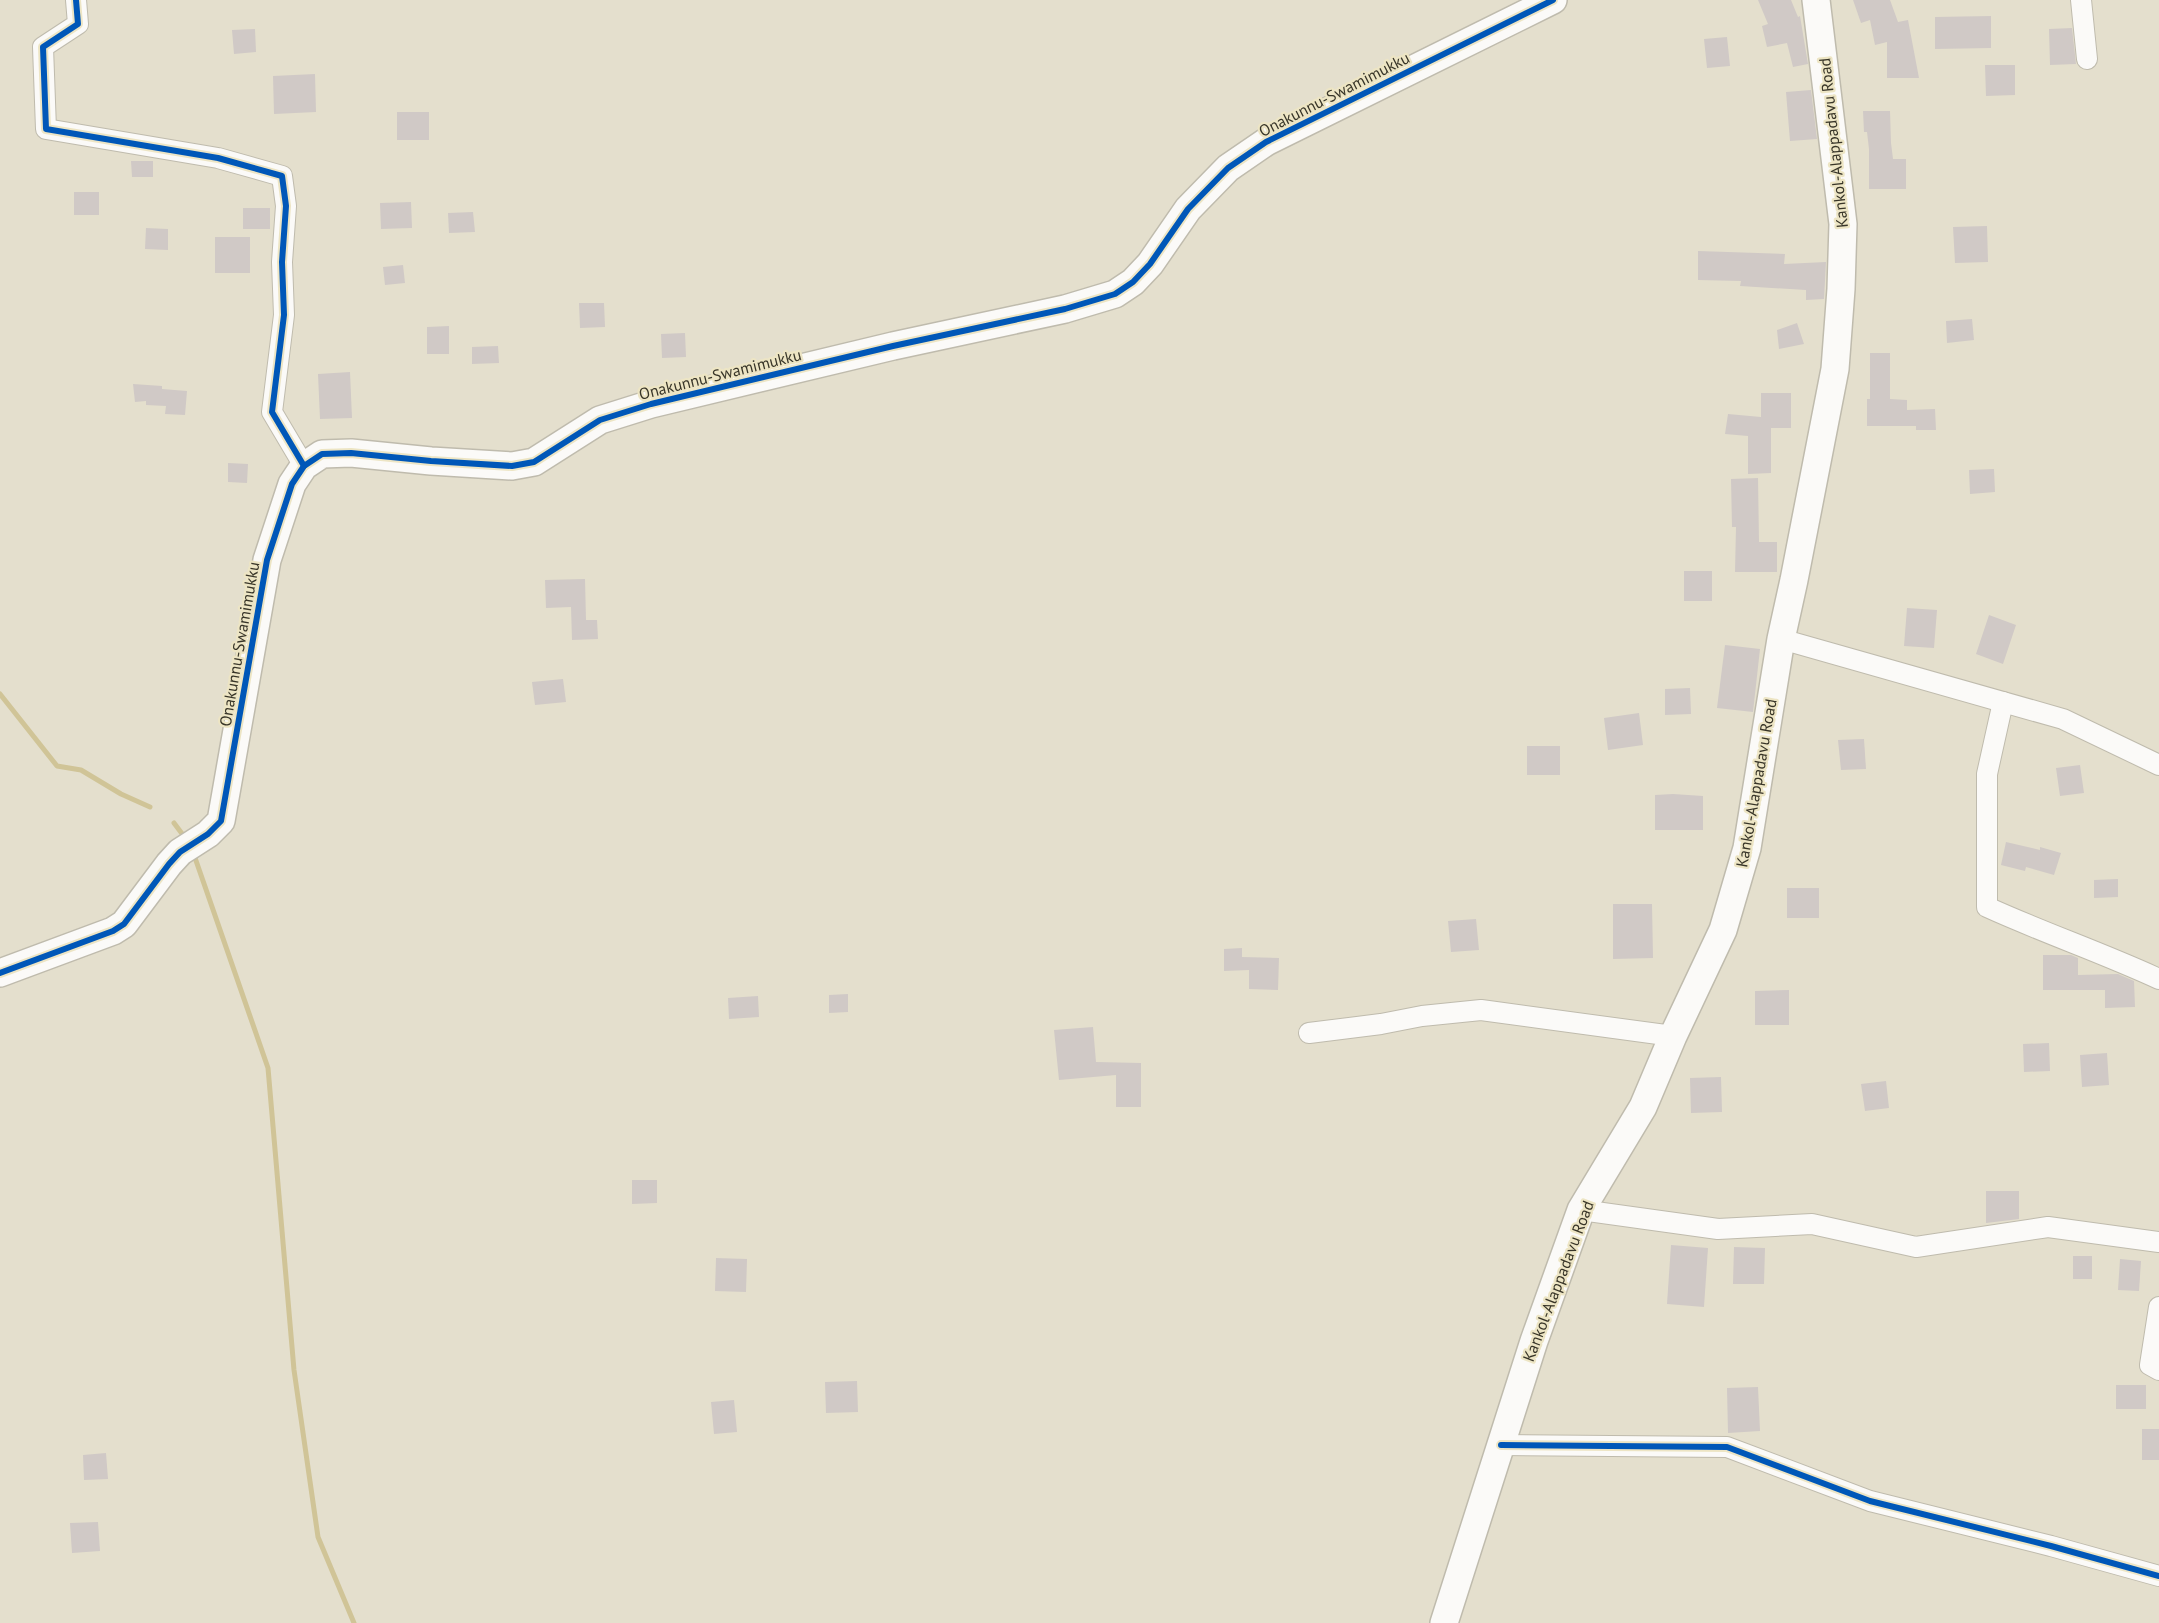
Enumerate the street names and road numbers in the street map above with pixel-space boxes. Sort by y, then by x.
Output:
street label: Onakunnu-Swamimukku [1255,47,1413,141]
street label: Kankol-Alappadavu Road [1814,57,1852,229]
street label: Onakunnu-Swamimukku [637,344,803,404]
street label: Onakunnu-Swamimukku [215,560,263,728]
street label: Kankol-Alappadavu Road [1731,697,1781,869]
street label: Kankol-Alappadavu Road [1518,1198,1598,1364]

